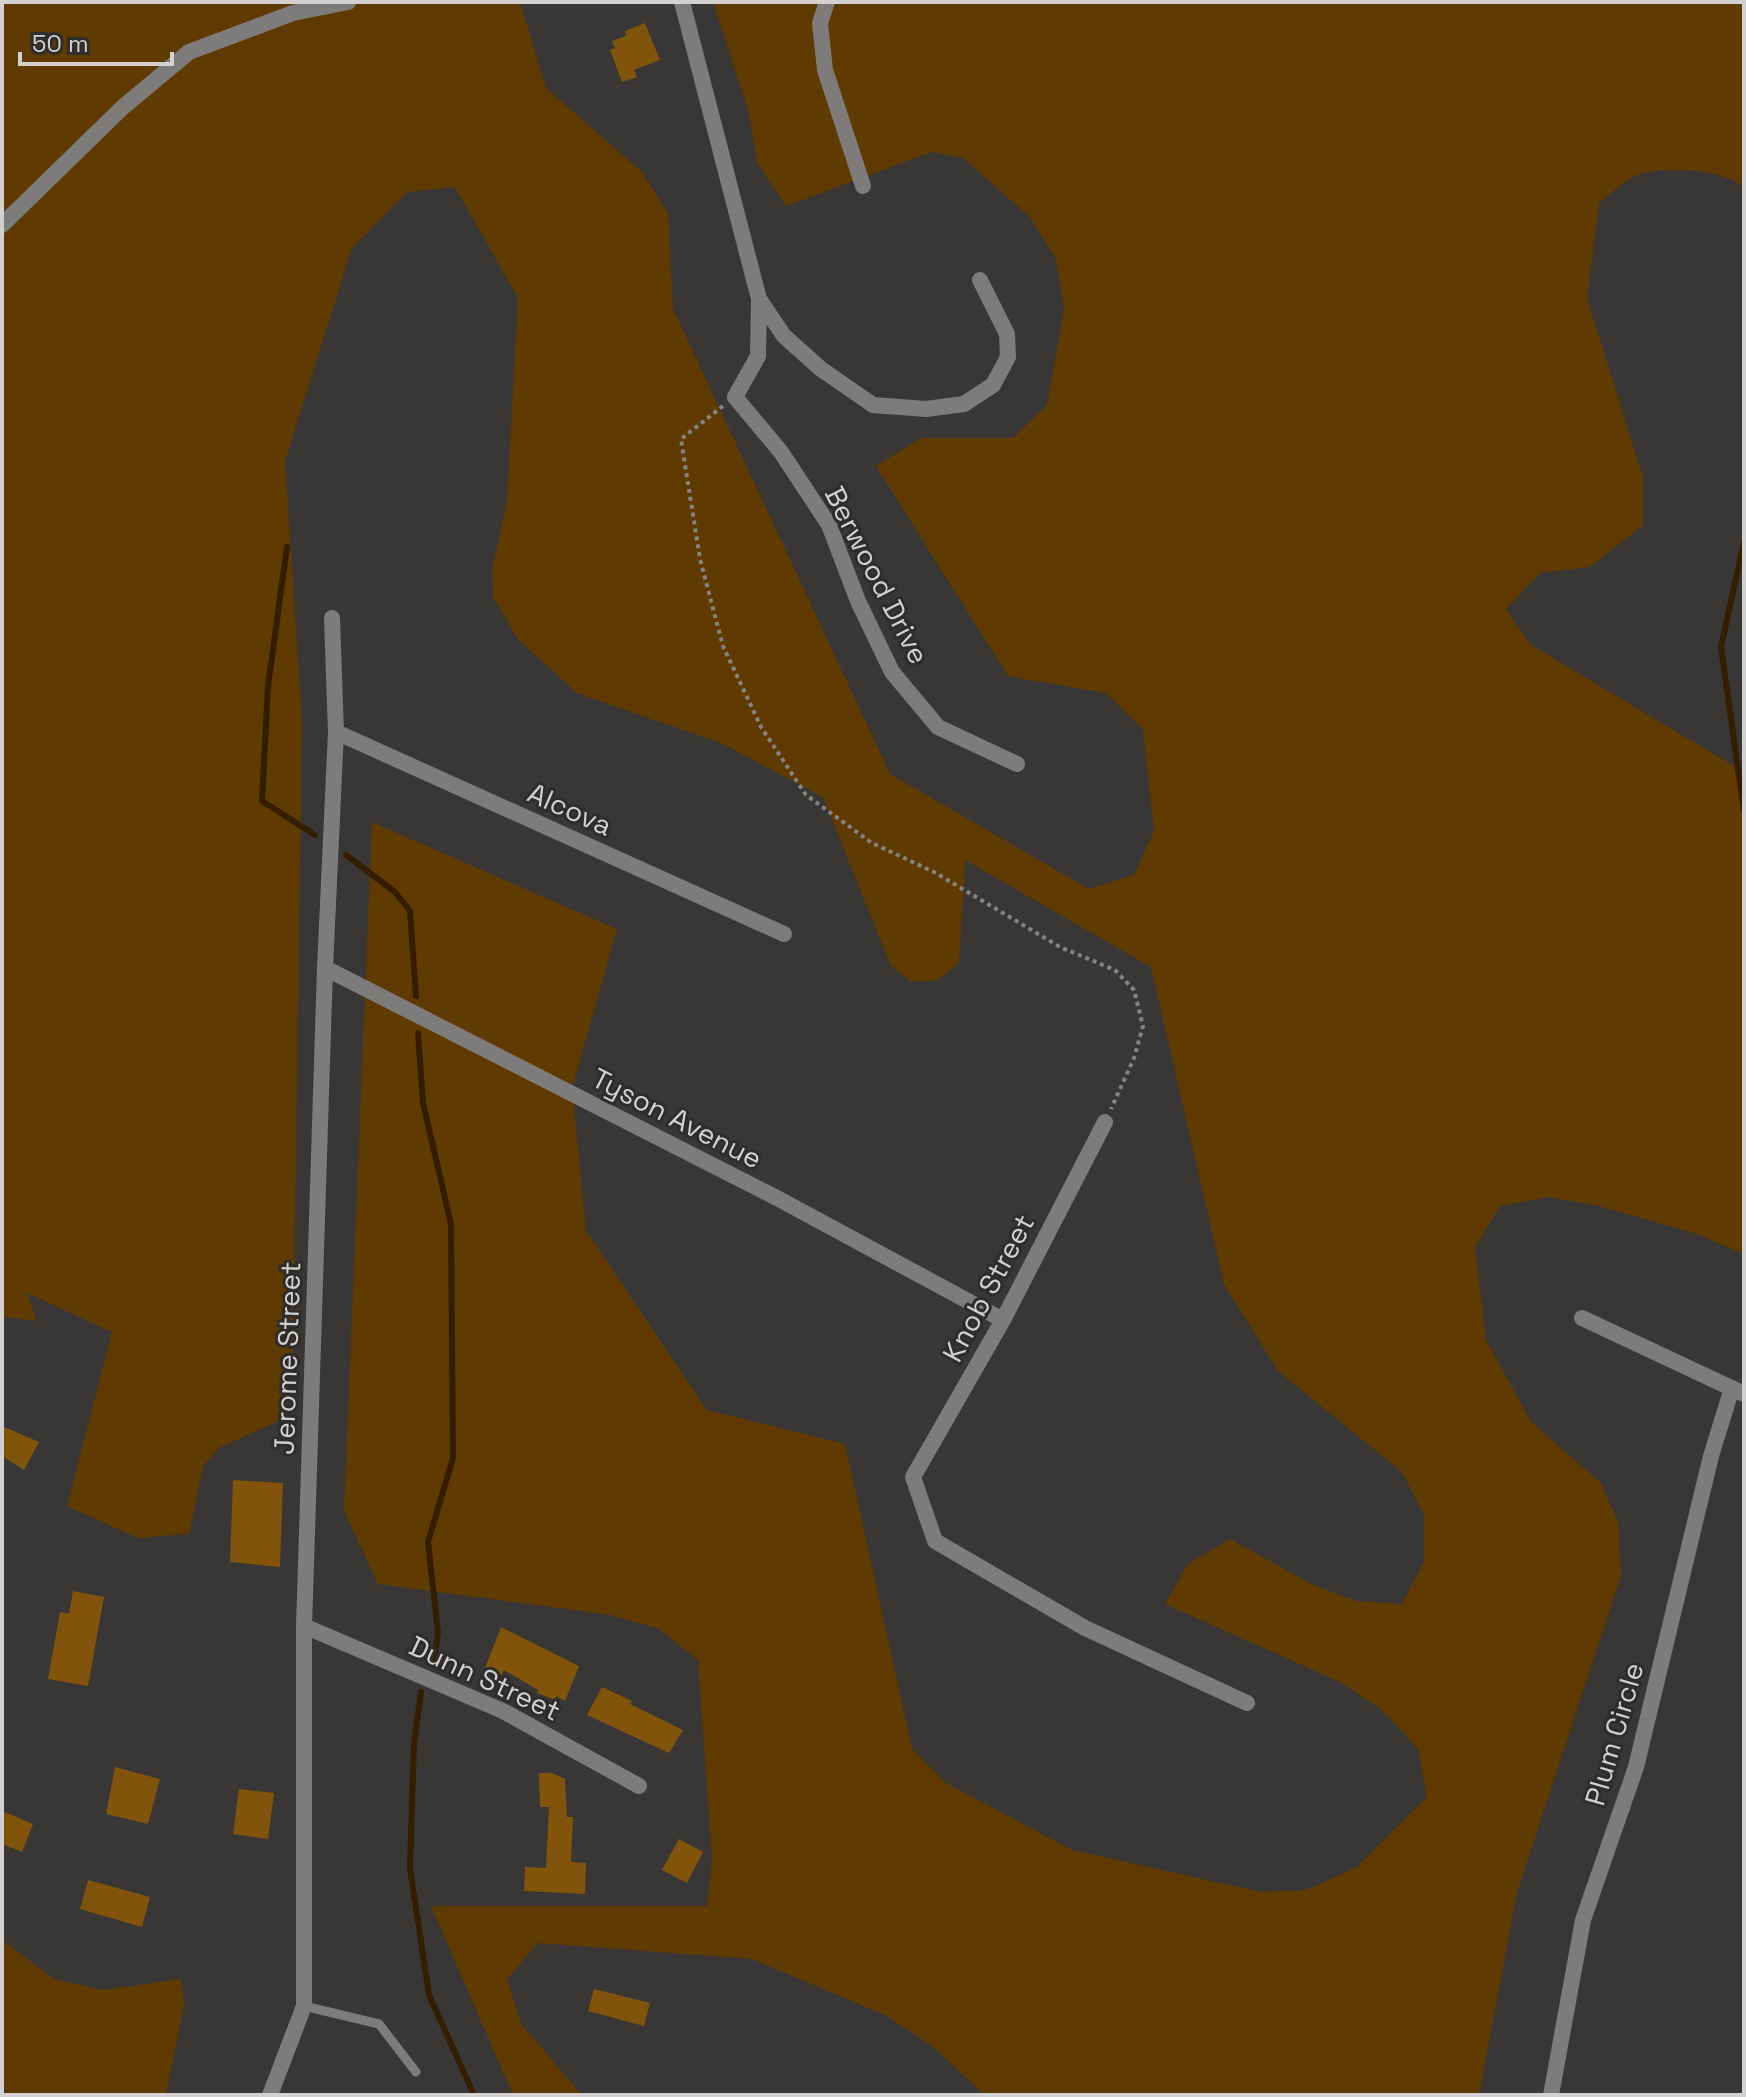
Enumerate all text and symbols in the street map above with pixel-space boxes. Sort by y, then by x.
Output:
scale bar [20,16,172,66]
text: 50 m [32,28,89,59]
street label: Berwood Drive [817,480,937,670]
street label: Alcova [522,775,618,843]
street label: Tyson Avenue [586,1060,768,1176]
street label: Knob Street [934,1208,1042,1368]
street label: Jerome Street [266,1261,308,1455]
street label: Dunn Street [404,1627,566,1729]
street label: Plum Circle [1576,1658,1652,1810]

